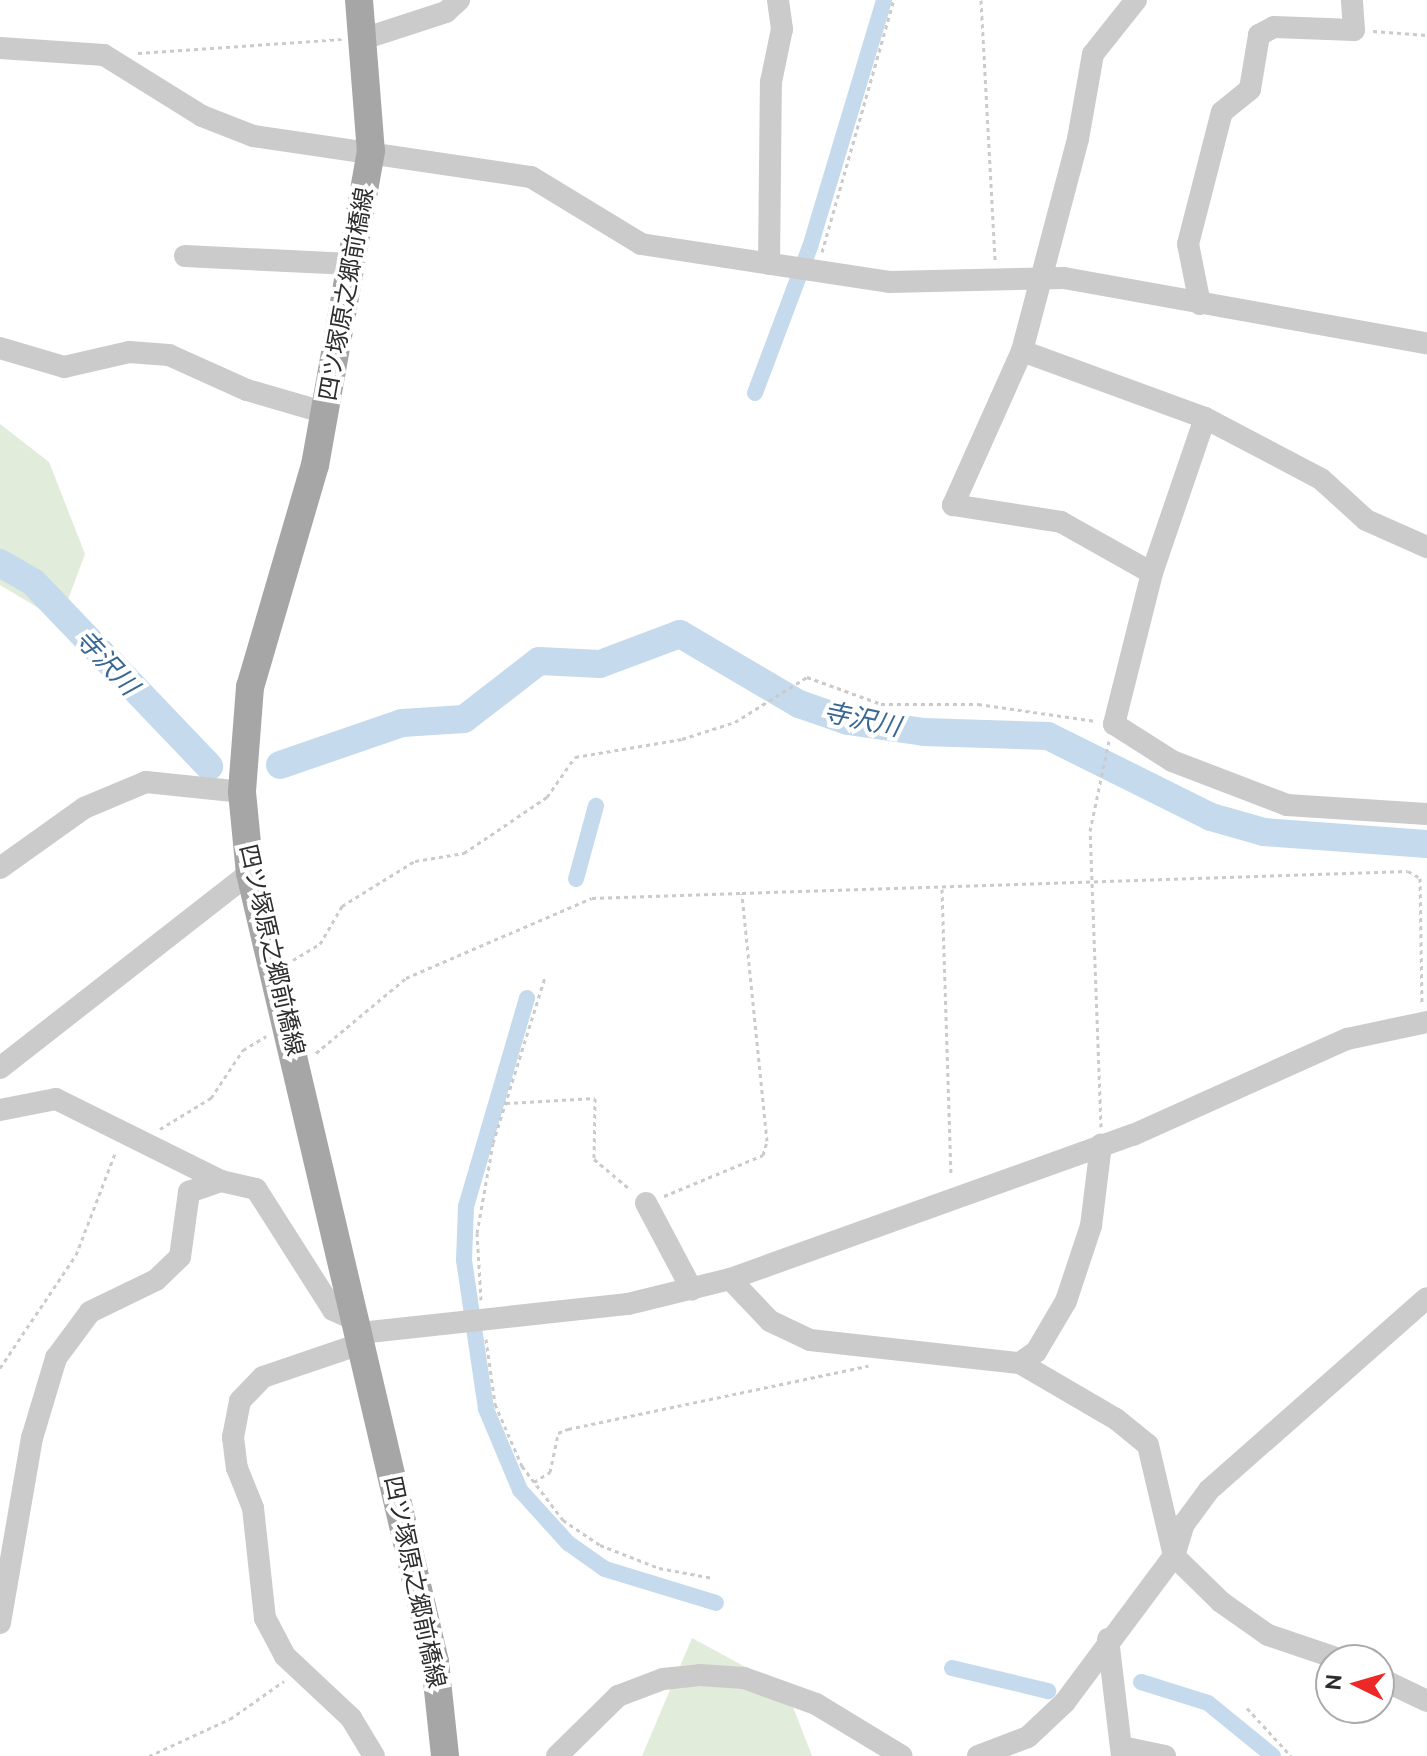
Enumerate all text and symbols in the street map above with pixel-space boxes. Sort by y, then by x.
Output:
street label: 四ツ塚原之郷前橋線 [313,185,379,403]
water label: 寺沢川 [69,623,145,701]
water label: 寺沢川 [821,696,903,742]
street label: 四ツ塚原之郷前橋線 [234,842,310,1058]
street label: 四ツ塚原之郷前橋線 [378,1473,452,1691]
north arrow [1315,1644,1395,1724]
text: N [1319,1673,1346,1691]

